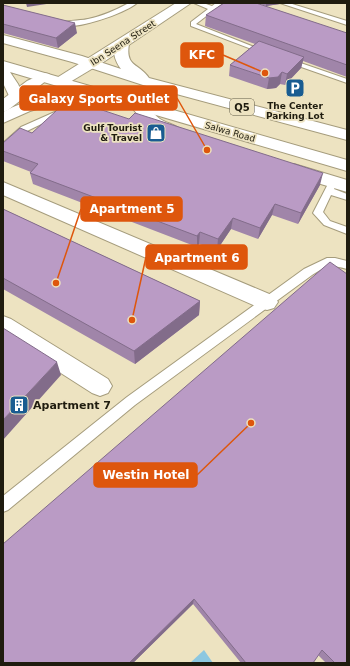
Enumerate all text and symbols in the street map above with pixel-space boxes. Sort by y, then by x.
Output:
street label: Ibn Seena Street [89,18,158,68]
callout: KFC [181,43,223,67]
text: KFC [189,48,215,62]
parking icon: The Center Parking Lot [284,77,306,99]
callout: Galaxy Sports Outlet [20,86,177,110]
text: Galaxy Sports Outlet [29,92,170,106]
road number: Q5 [230,99,254,115]
place label: The Center Parking Lot [266,101,325,121]
street label: Salwa Road [204,120,256,144]
shop icon: Gulf Tourist & Travel [145,122,167,144]
place label: Gulf Tourist & Travel [83,123,143,143]
callout: Apartment 5 [81,197,182,221]
text: Apartment 5 [89,202,175,216]
callout: Apartment 6 [146,245,247,269]
text: Apartment 6 [154,251,240,265]
building icon: Apartment 7 [8,394,30,416]
place label: Apartment 7 [33,399,111,412]
callout: Westin Hotel [94,463,197,487]
text: Westin Hotel [103,468,189,482]

